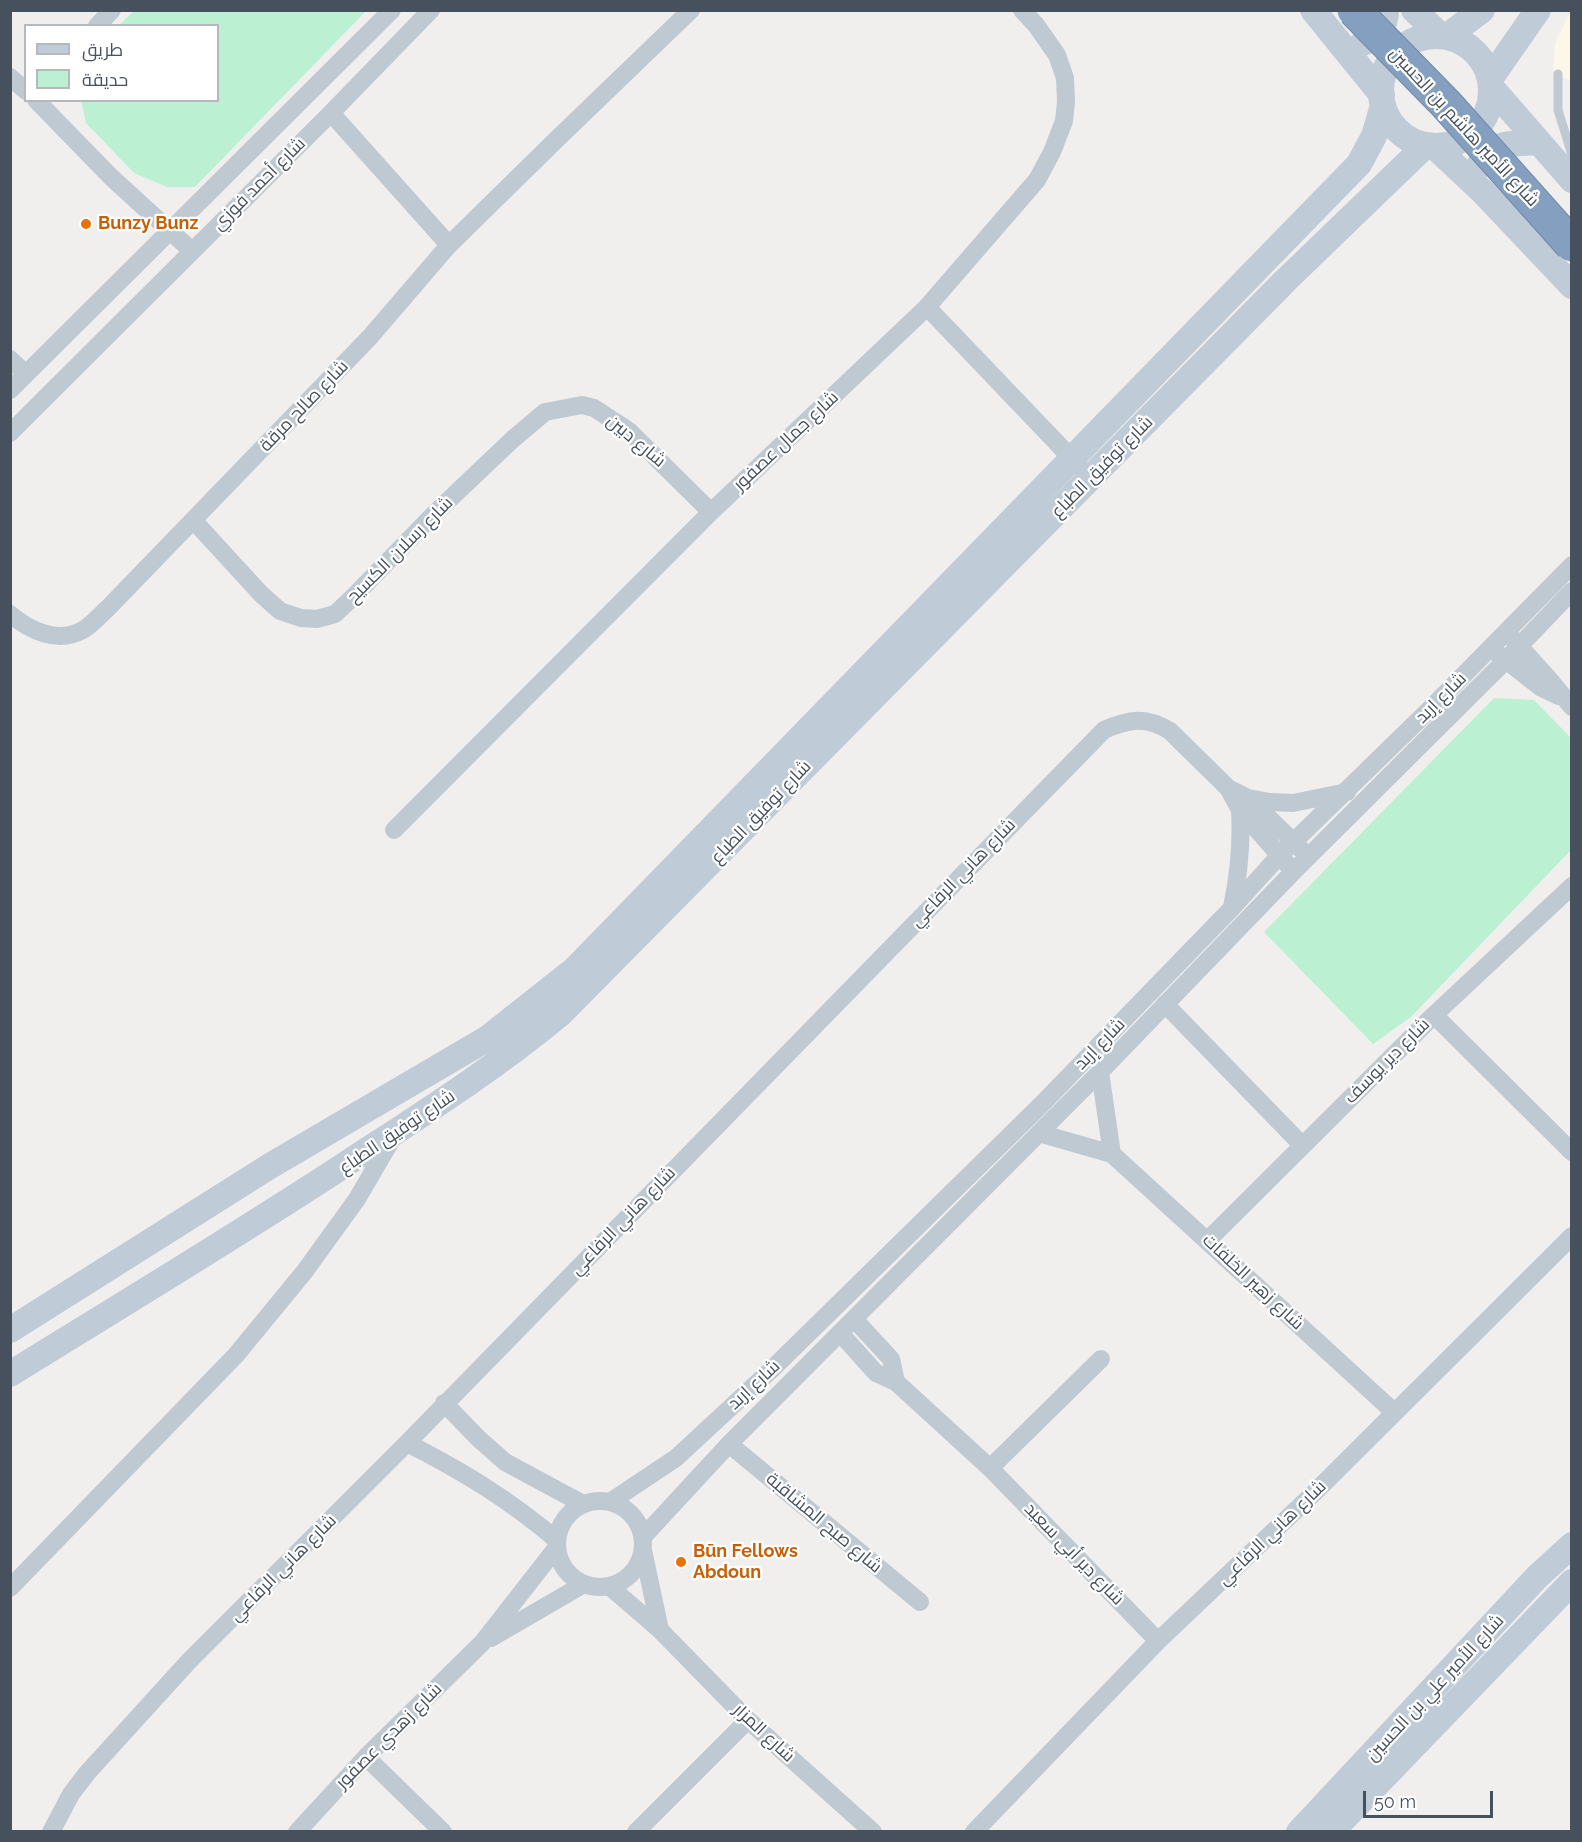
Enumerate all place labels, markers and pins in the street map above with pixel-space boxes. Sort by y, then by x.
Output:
place label: Bunzy Bunz [98,213,198,235]
marker: Bunzy Bunz [79,217,93,231]
place label: Būn Fellows Abdoun [693,1541,798,1584]
marker: Būn Fellows Abdoun [674,1555,688,1569]

